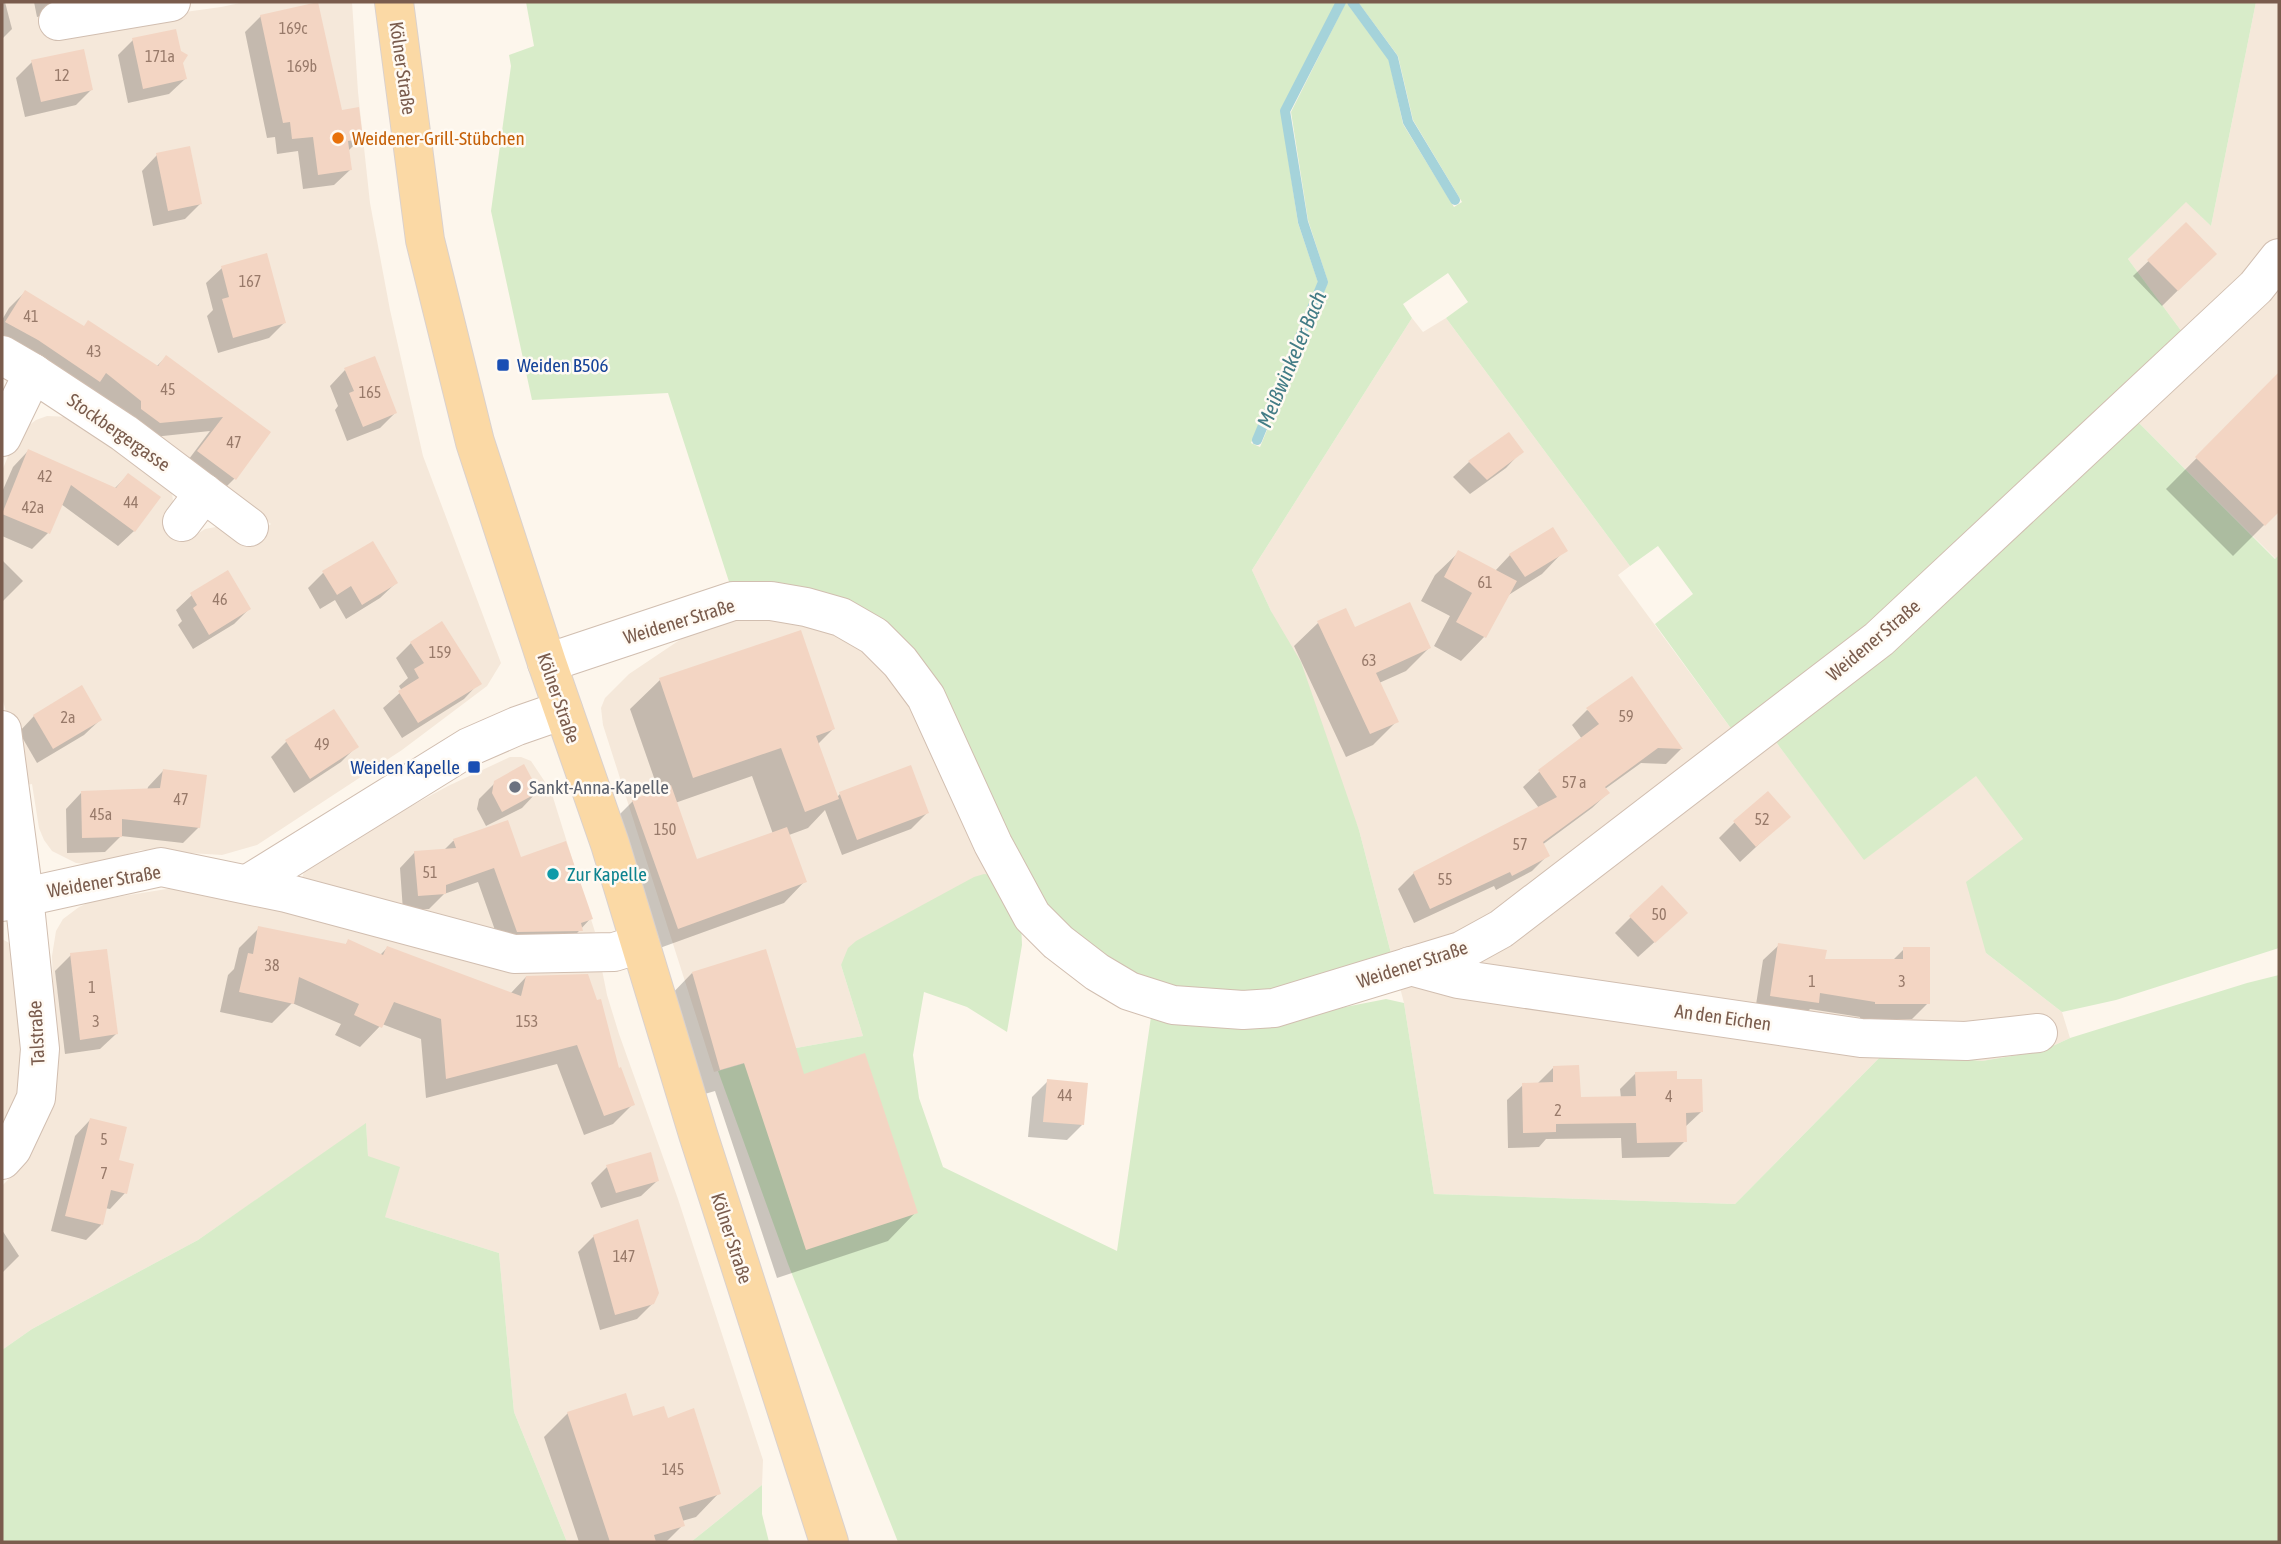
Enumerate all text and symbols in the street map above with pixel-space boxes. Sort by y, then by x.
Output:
house number: 169c [279,19,307,37]
street label: Kölner Straße [386,20,420,116]
house number: 171a [145,47,175,65]
house number: 169b [287,57,317,75]
house number: 12 [54,66,70,84]
place label: Weidener-Grill-Stübchen [352,127,525,149]
marker: Weidener-Grill-Stübchen [330,130,346,146]
house number: 167 [239,272,261,290]
water label: Meißwinkeler Bach [1251,287,1331,431]
house number: 41 [23,307,39,325]
house number: 43 [86,342,102,360]
place label: Weiden B506 [517,354,609,376]
marker: Weiden B506 [495,357,511,373]
house number: 45 [160,380,176,398]
house number: 165 [359,383,381,401]
street label: Stockbergergasse [63,388,175,476]
house number: 47 [226,433,242,451]
house number: 42 [37,467,53,485]
house number: 44 [123,493,139,511]
house number: 42a [22,498,44,516]
house number: 61 [1477,573,1493,591]
house number: 46 [212,590,228,608]
street label: Weidener Straße [621,594,737,648]
street label: Weidener Straße [1822,595,1924,685]
house number: 159 [429,643,451,661]
street label: Kölner Straße [533,650,585,746]
house number: 63 [1361,651,1377,669]
house number: 59 [1618,707,1634,725]
house number: 2a [61,708,75,726]
house number: 49 [314,735,330,753]
place label: Weiden Kapelle [350,756,460,778]
marker: Weiden Kapelle [466,759,482,775]
house number: 57 a [1562,773,1586,791]
place label: Sankt-Anna-Kapelle [529,776,669,798]
marker: Sankt-Anna-Kapelle [507,779,523,795]
house number: 47 [173,790,189,808]
house number: 45a [90,805,112,823]
house number: 52 [1754,810,1770,828]
house number: 150 [654,820,676,838]
house number: 57 [1512,835,1528,853]
street label: Weidener Straße [45,860,163,902]
house number: 51 [422,863,438,881]
place label: Zur Kapelle [567,863,647,885]
marker: Zur Kapelle [545,866,561,882]
house number: 55 [1437,870,1453,888]
house number: 50 [1651,905,1667,923]
street label: Weidener Straße [1354,936,1470,992]
house number: 38 [264,956,280,974]
house number: 1 [1808,972,1816,990]
house number: 3 [1898,972,1906,990]
house number: 1 [88,978,96,996]
street label: An den Eichen [1673,999,1773,1035]
street label: Talstraße [23,1000,49,1066]
house number: 3 [92,1012,100,1030]
house number: 153 [516,1012,538,1030]
house number: 44 [1057,1086,1073,1104]
house number: 4 [1665,1087,1673,1105]
house number: 2 [1554,1101,1562,1119]
house number: 5 [100,1130,108,1148]
house number: 7 [100,1164,108,1182]
street label: Kölner Straße [707,1190,757,1286]
house number: 147 [613,1247,635,1265]
house number: 145 [662,1460,684,1478]

